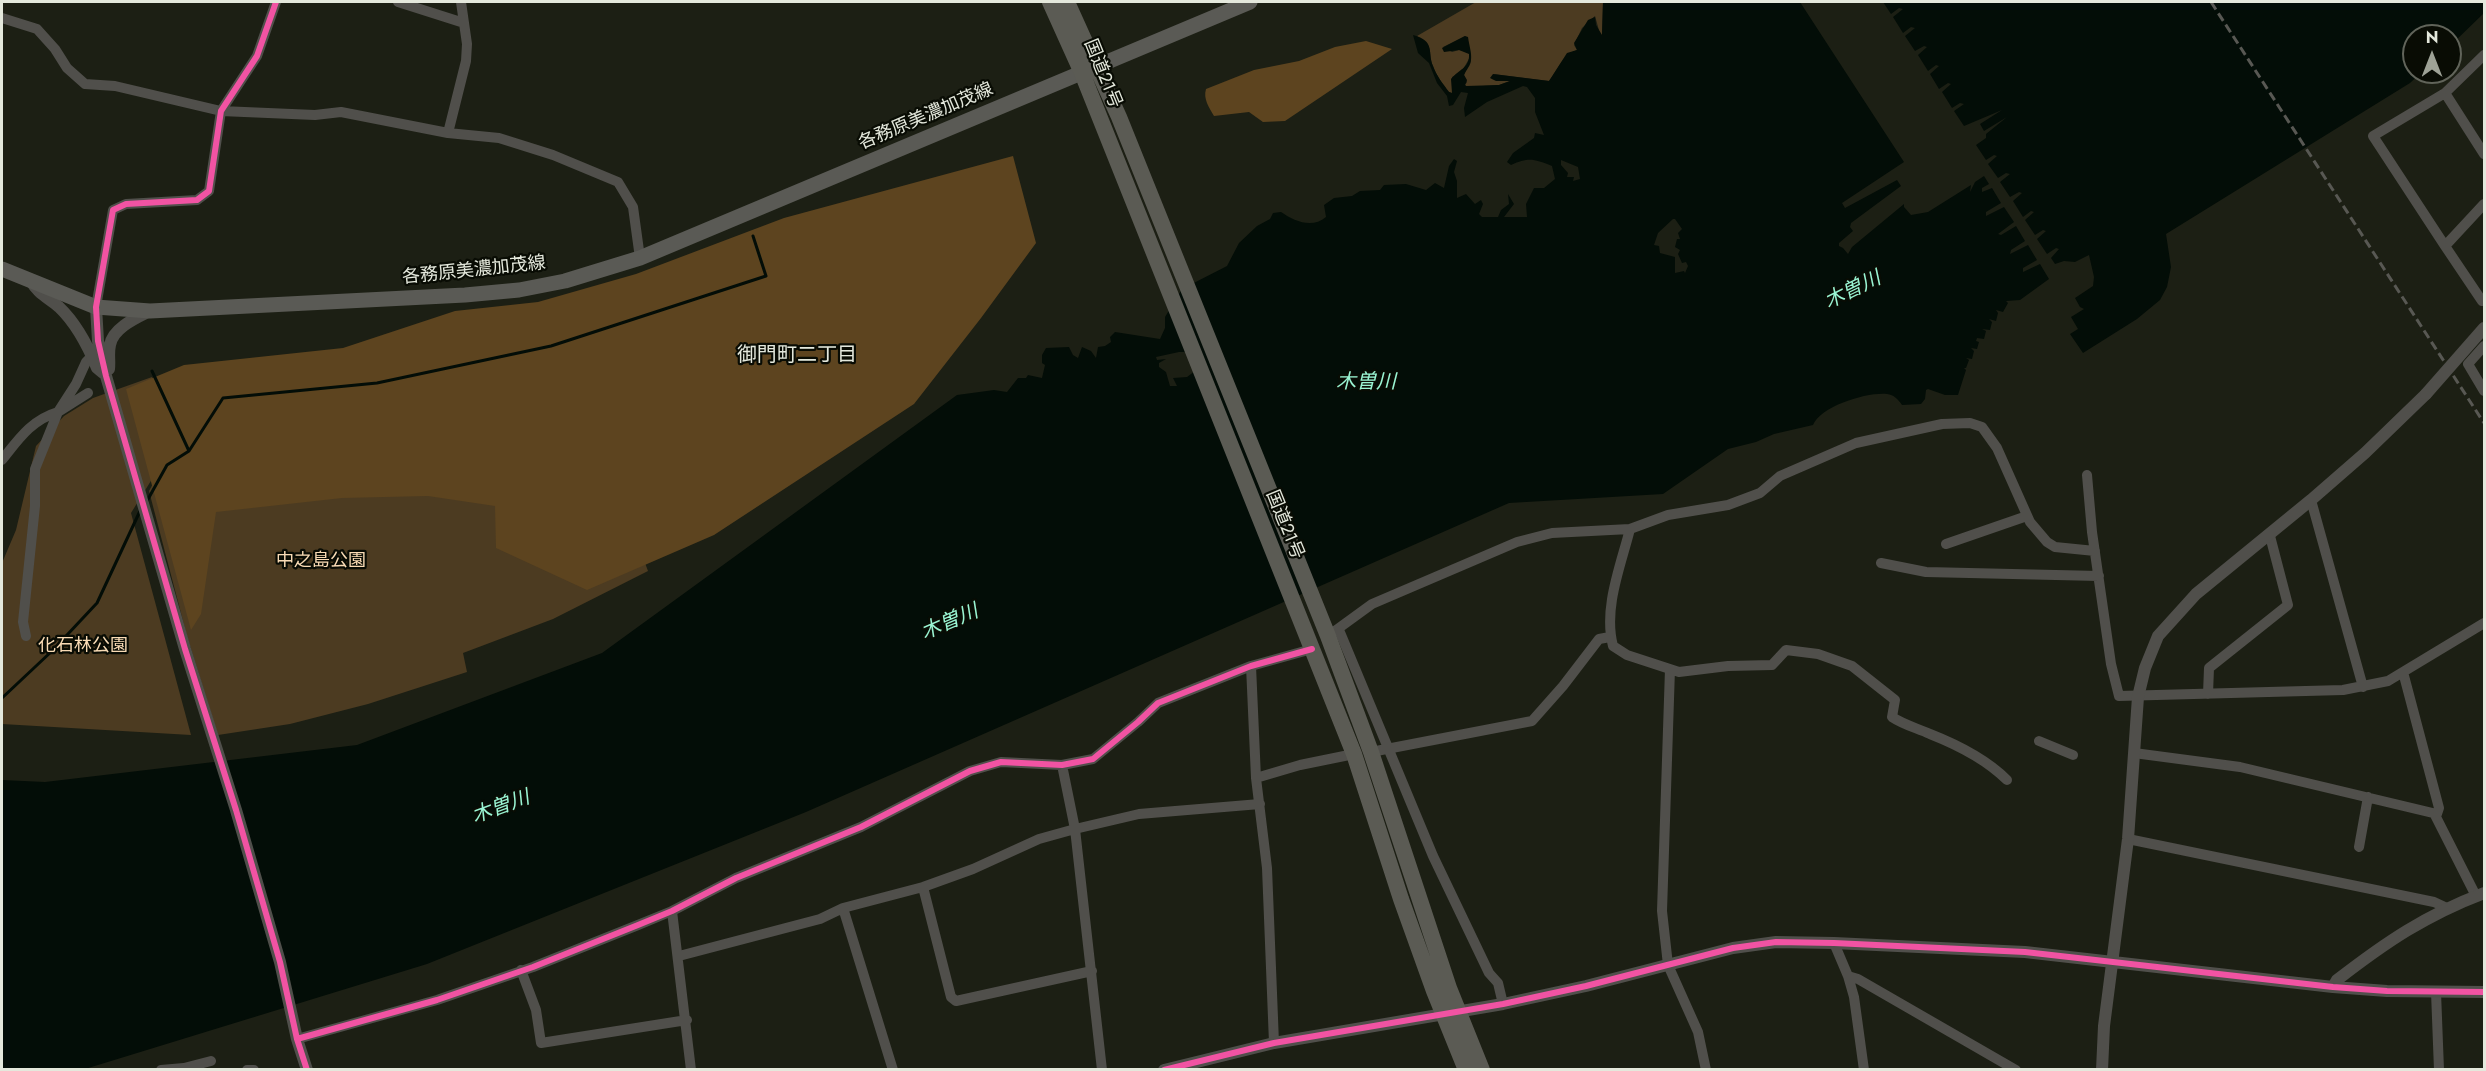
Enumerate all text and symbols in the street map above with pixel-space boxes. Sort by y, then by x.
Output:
north arrow [2402,24,2462,84]
text: N [2426,26,2438,49]
street label: 国道21号 [1078,36,1126,112]
street label: 各務原美濃加茂線 [856,79,996,155]
street label: 各務原美濃加茂線 [401,253,547,289]
water label: 木曽川 [1821,267,1885,315]
district label: 御門町二丁目 [737,344,857,368]
water label: 木曽川 [1336,371,1396,395]
street label: 国道21号 [1260,487,1308,563]
park label: 中之島公園 [276,551,366,573]
water label: 木曽川 [918,600,982,646]
park label: 化石林公園 [38,636,128,658]
water label: 木曽川 [469,786,533,830]

